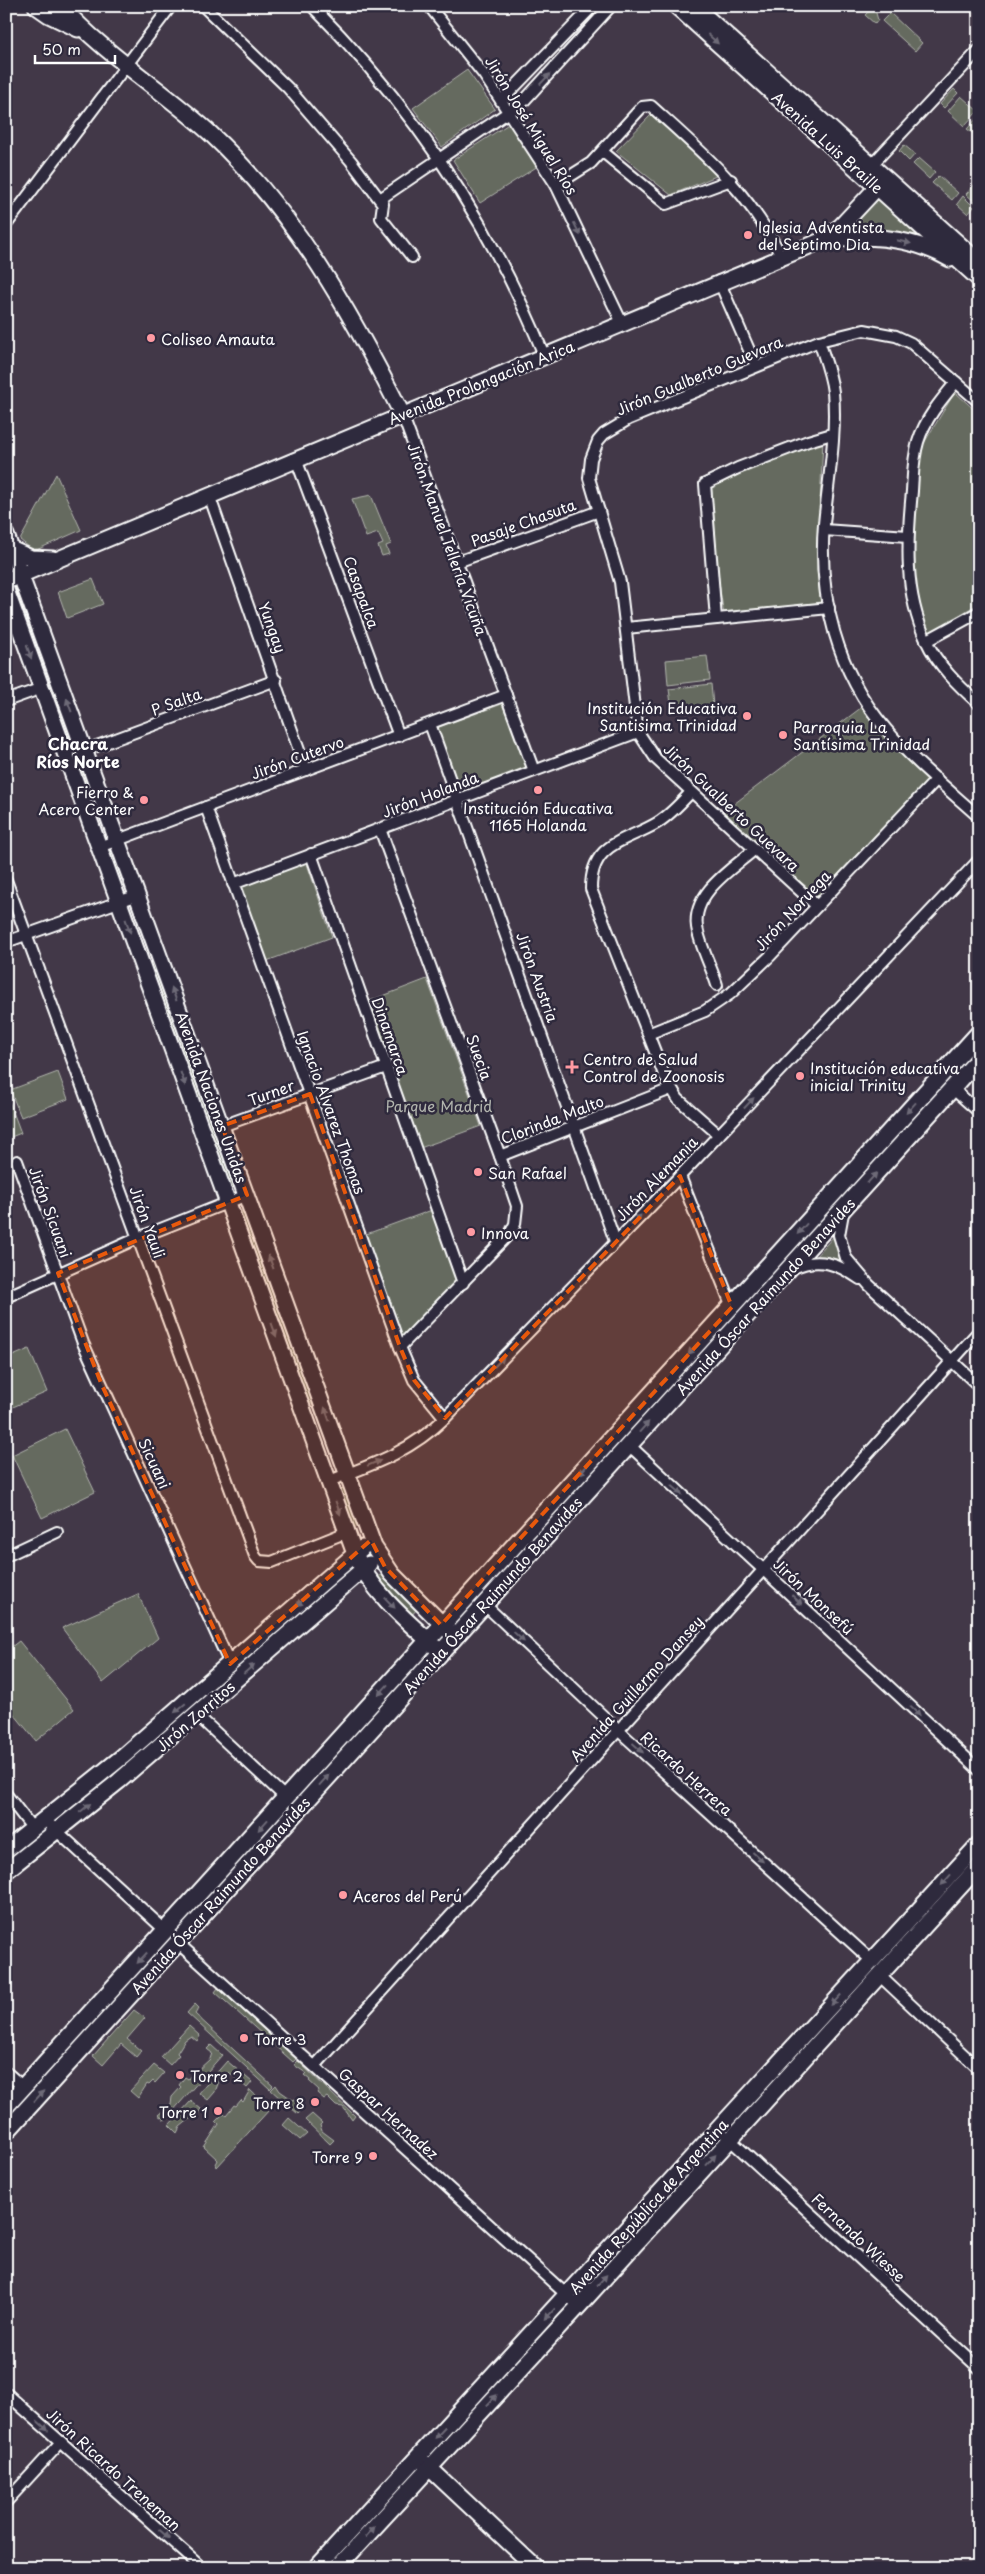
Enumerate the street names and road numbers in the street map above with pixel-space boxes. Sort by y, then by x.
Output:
street label: Jirón José Miguel Ríos [480,51,584,199]
street label: Avenida Luis Braille [767,86,889,198]
street label: Jirón Gualberto Guevara [612,329,786,421]
street label: Avenida Prolongación Arica [384,334,578,430]
street label: Jirón Manuel Tellería Vicuña [402,439,494,639]
street label: Pasaje Chasuta [467,492,579,552]
street label: Casapalca [338,552,386,632]
street label: Yungay [253,598,293,656]
street label: P Salta [148,681,205,721]
street label: Jirón Cutervo [247,730,347,784]
street label: Jirón Gualberto Guevara [659,738,806,877]
street label: Jirón Holanda [378,765,482,823]
street label: Jirón Noruega [748,864,836,956]
street label: Jirón Austria [511,929,565,1026]
street label: Dinamarca [367,994,415,1078]
street label: Avenida Naciones Unidas [170,1008,254,1186]
street label: Ignacio Alvarez Thomas [292,1027,372,1197]
street label: Suecia [461,1031,499,1084]
street label: Turner [244,1073,298,1111]
street label: Clorinda Malto [497,1089,607,1149]
street label: Jirón Alemania [609,1130,703,1226]
street label: Jirón Sicuani [24,1163,78,1261]
street label: Jirón Yauli [124,1183,172,1261]
street label: Avenida Óscar Raimundo Benavides [670,1192,860,1400]
street label: Sicuani [133,1434,177,1492]
street label: Avenida Óscar Raimundo Benavides [397,1491,587,1699]
street label: Jirón Monsefú [768,1552,860,1640]
street label: Avenida Guillermo Dansey [564,1610,708,1766]
street label: Jirón Zorritos [150,1675,240,1757]
street label: Ricardo Herrera [636,1725,739,1821]
street label: Avenida Óscar Raimundo Benavides [125,1791,315,1999]
street label: Gaspar Hernadez [334,2062,444,2164]
street label: Avenida República de Argentina [563,2113,734,2299]
street label: Fernando Wiesse [807,2187,911,2287]
street label: Jirón Ricardo Treneman [42,2402,186,2536]

